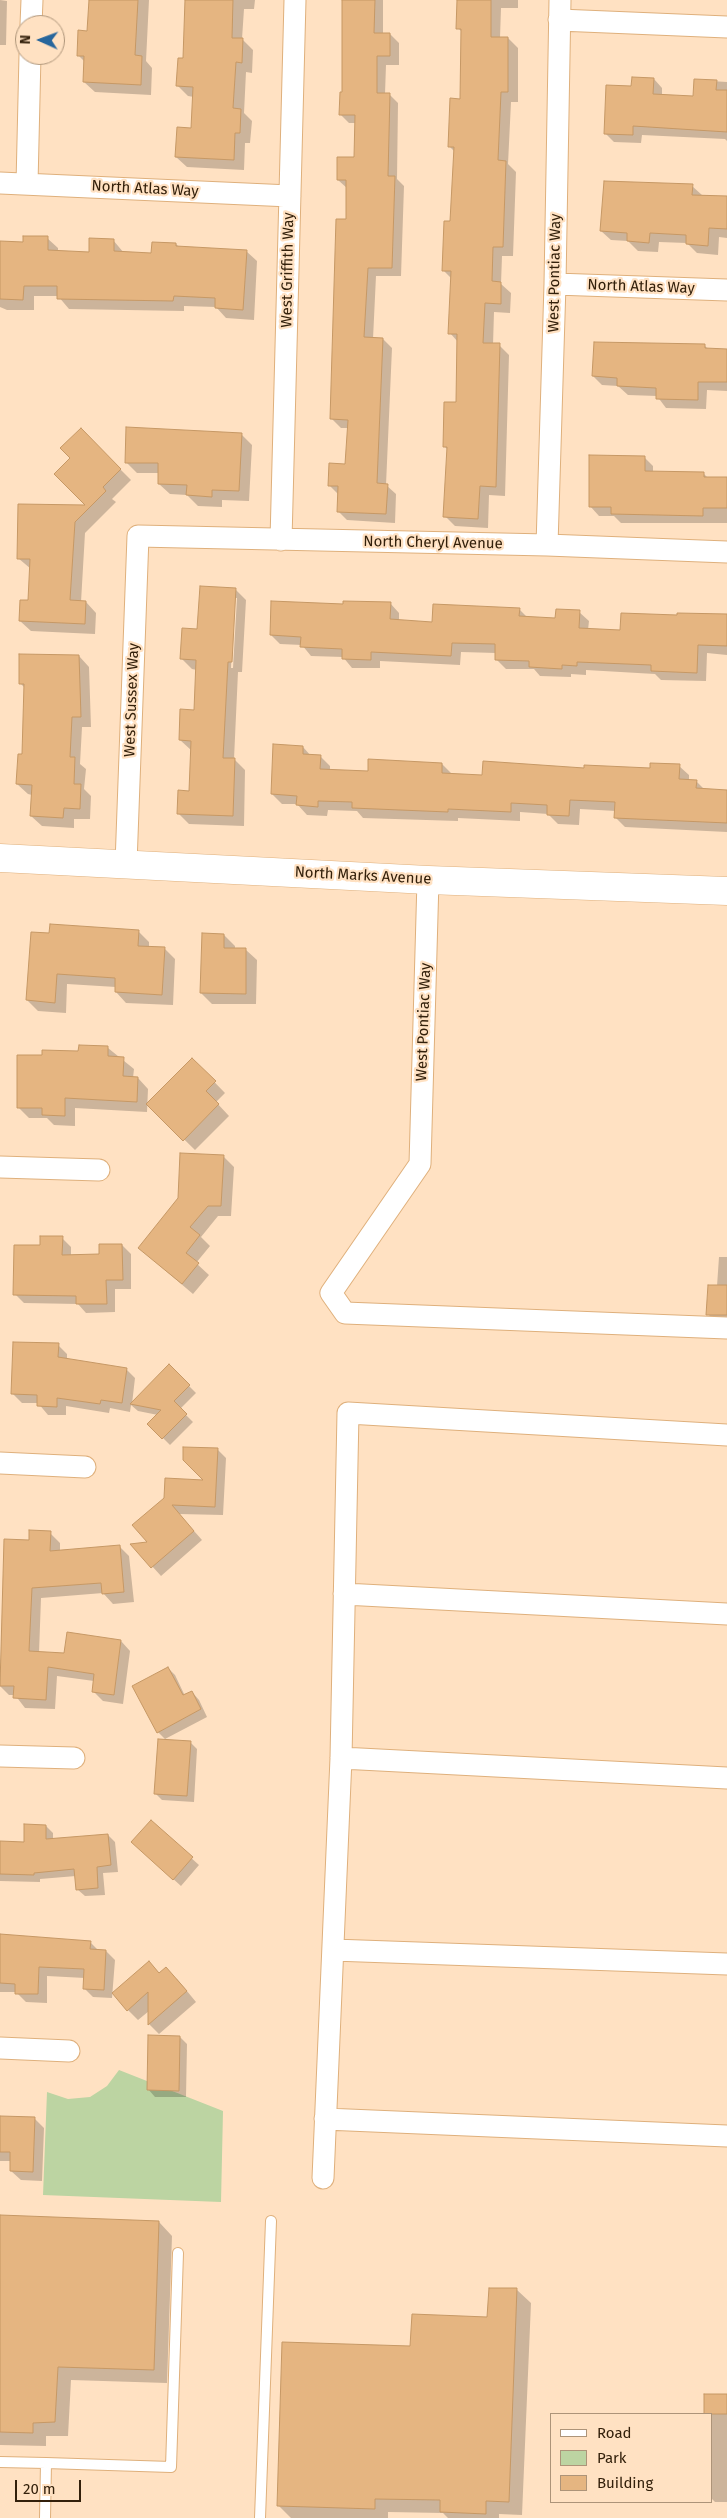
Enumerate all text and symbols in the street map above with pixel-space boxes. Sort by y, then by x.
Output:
north arrow [15,15,65,65]
text: N [17,35,34,44]
street label: North Atlas Way [91,177,199,201]
street label: West Griffith Way [278,212,298,328]
street label: West Pontiac Way [545,213,565,333]
street label: North Atlas Way [587,276,695,298]
street label: North Cheryl Avenue [363,533,503,553]
street label: West Sussex Way [121,643,143,757]
street label: North Marks Avenue [294,863,432,889]
street label: West Pontiac Way [413,962,435,1082]
legend [550,2413,712,2503]
text: Road [597,2424,632,2442]
text: Park [597,2449,627,2467]
scale bar [18,2470,84,2502]
text: Building [597,2474,653,2492]
text: 20 m [23,2480,56,2498]

